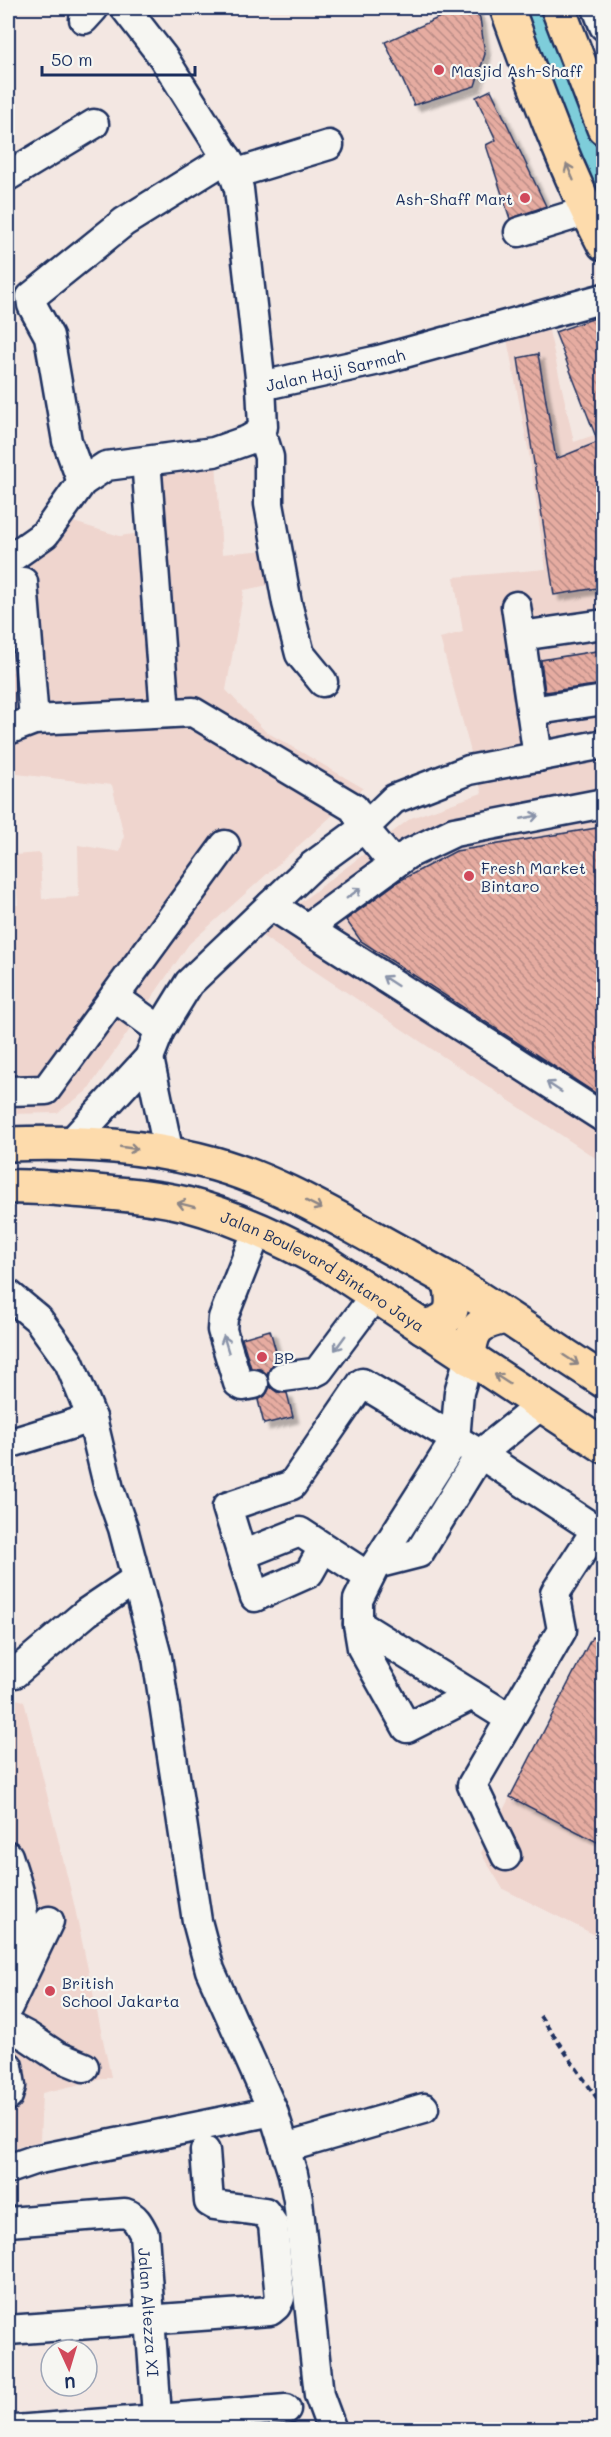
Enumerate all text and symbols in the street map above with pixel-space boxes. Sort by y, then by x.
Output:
scale bar [42,39,195,77]
text: 50 m [51,47,93,71]
place label: Masjid Ash-Shaff [451,60,583,81]
marker: Masjid Ash-Shaff [432,63,446,77]
one-way arrow [564,163,575,182]
place label: Ash-Shaff Mart [395,188,513,209]
marker: Ash-Shaff Mart [518,191,532,205]
street label: Jalan Haji Sarmah [263,343,407,395]
one-way arrow [519,811,539,822]
place label: Fresh Market Bintaro [481,857,586,896]
marker: Fresh Market Bintaro [462,869,476,883]
one-way arrow [346,887,362,899]
one-way arrow [382,975,399,987]
one-way arrow [546,1080,563,1092]
one-way arrow [118,1142,138,1153]
one-way arrow [177,1198,196,1210]
one-way arrow [305,1199,322,1211]
street label: Jalan Boulevard Bintaro Jaya [218,1205,429,1336]
one-way arrow [220,1334,231,1353]
one-way arrow [334,1334,346,1350]
place label: BP [274,1347,294,1368]
marker: BP [255,1350,269,1364]
one-way arrow [562,1354,579,1366]
one-way arrow [494,1373,511,1385]
place label: British School Jakarta [62,1972,180,2011]
marker: British School Jakarta [43,1984,57,1998]
street label: Jalan Altezza XI [135,2247,165,2378]
north arrow [39,2338,99,2398]
text: U [64,2373,76,2394]

